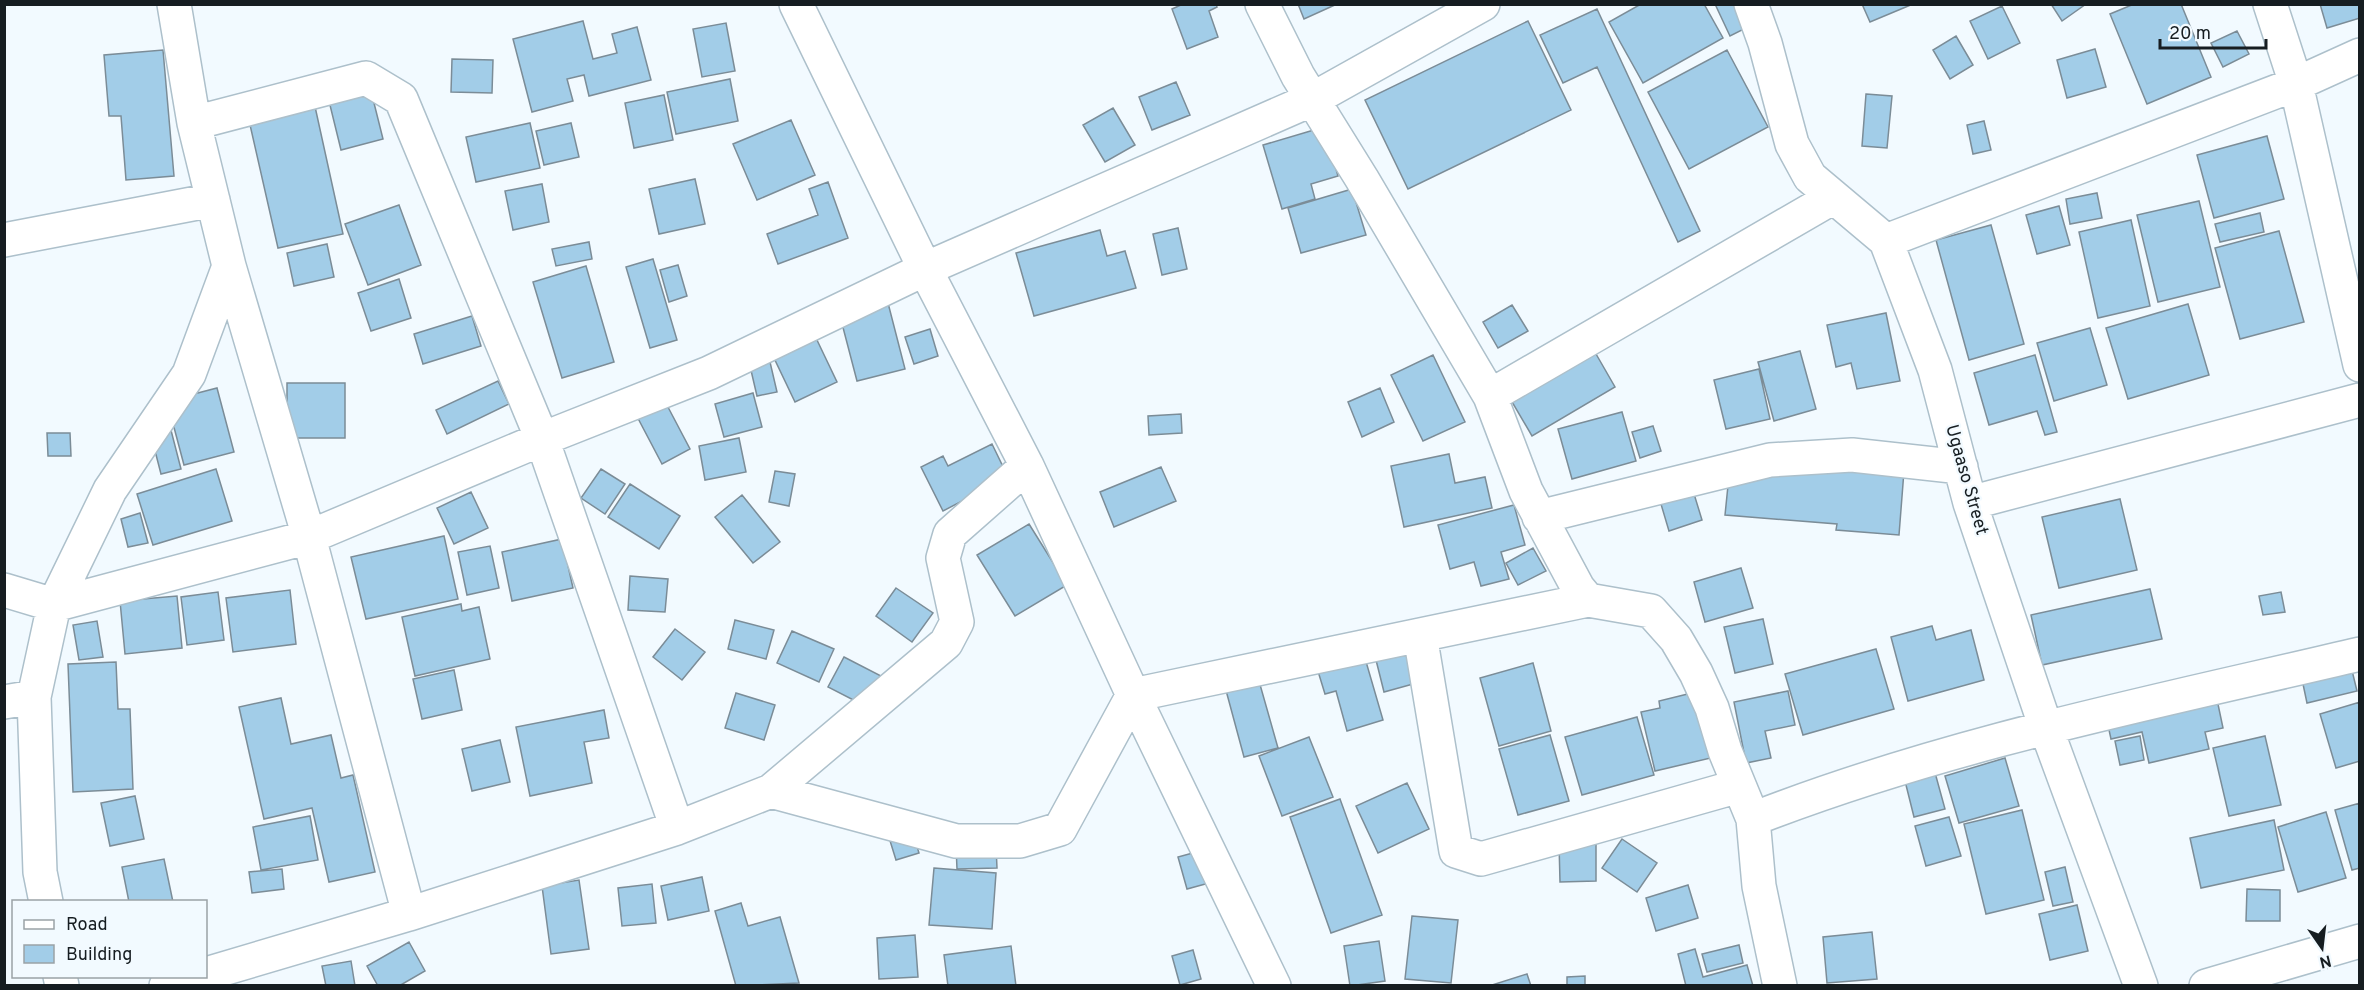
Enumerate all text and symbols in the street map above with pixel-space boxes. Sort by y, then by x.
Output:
scale bar [2160,12,2266,50]
text: 20 m [2169,23,2211,46]
street label: Ugaaso Street [1939,422,1993,538]
legend [12,900,207,978]
text: Road [66,914,108,937]
north arrow [2292,918,2352,978]
text: Building [66,944,132,967]
text: N [2317,950,2333,972]

